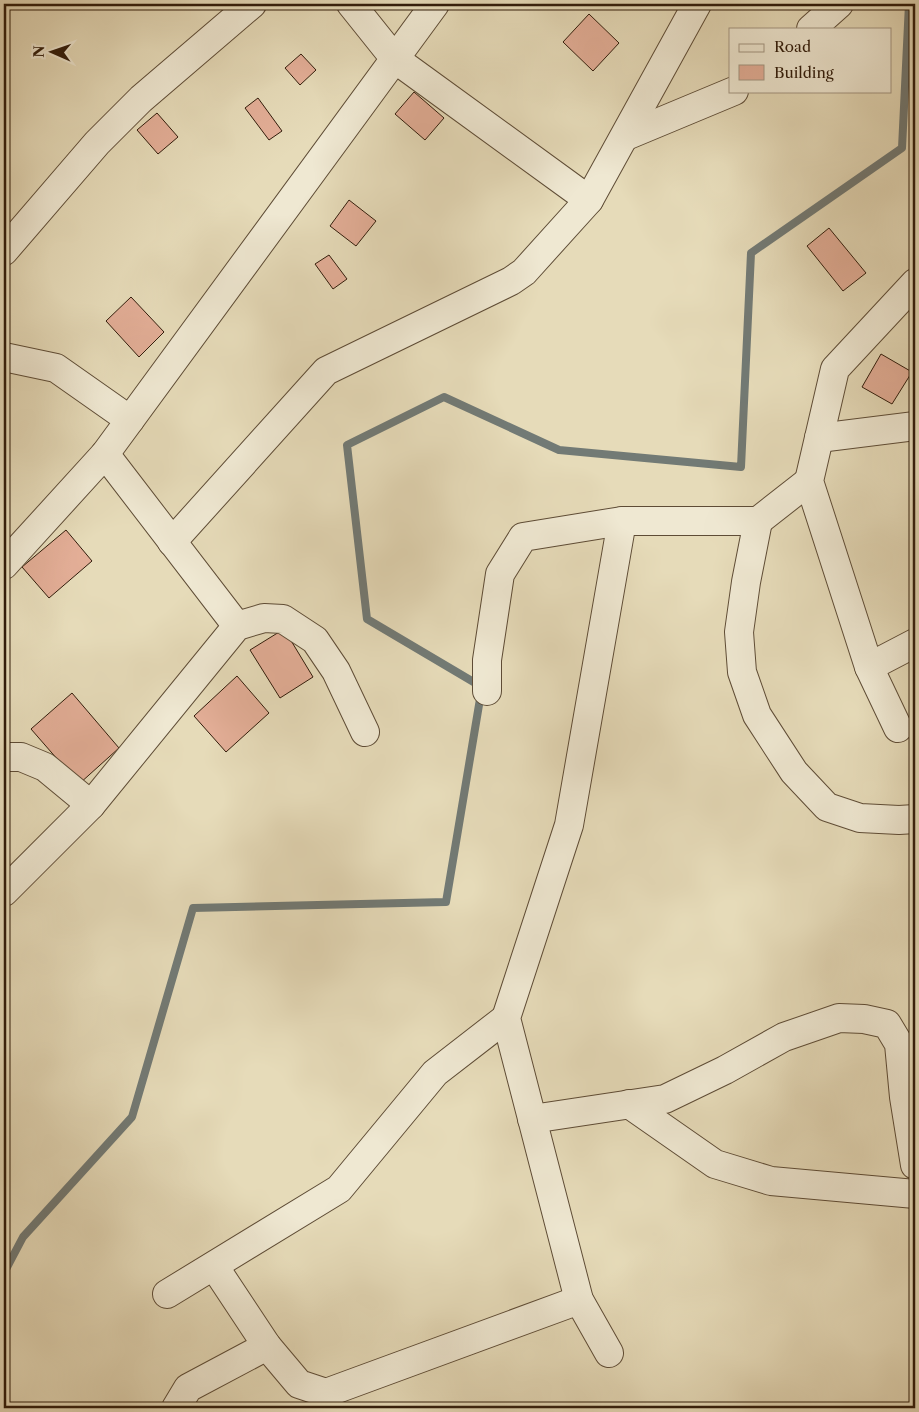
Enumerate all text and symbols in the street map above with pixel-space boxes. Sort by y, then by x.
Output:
north arrow [28,28,78,78]
legend [729,28,892,92]
text: Road [774,37,811,56]
text: N [30,45,48,58]
text: Building [774,63,834,82]

